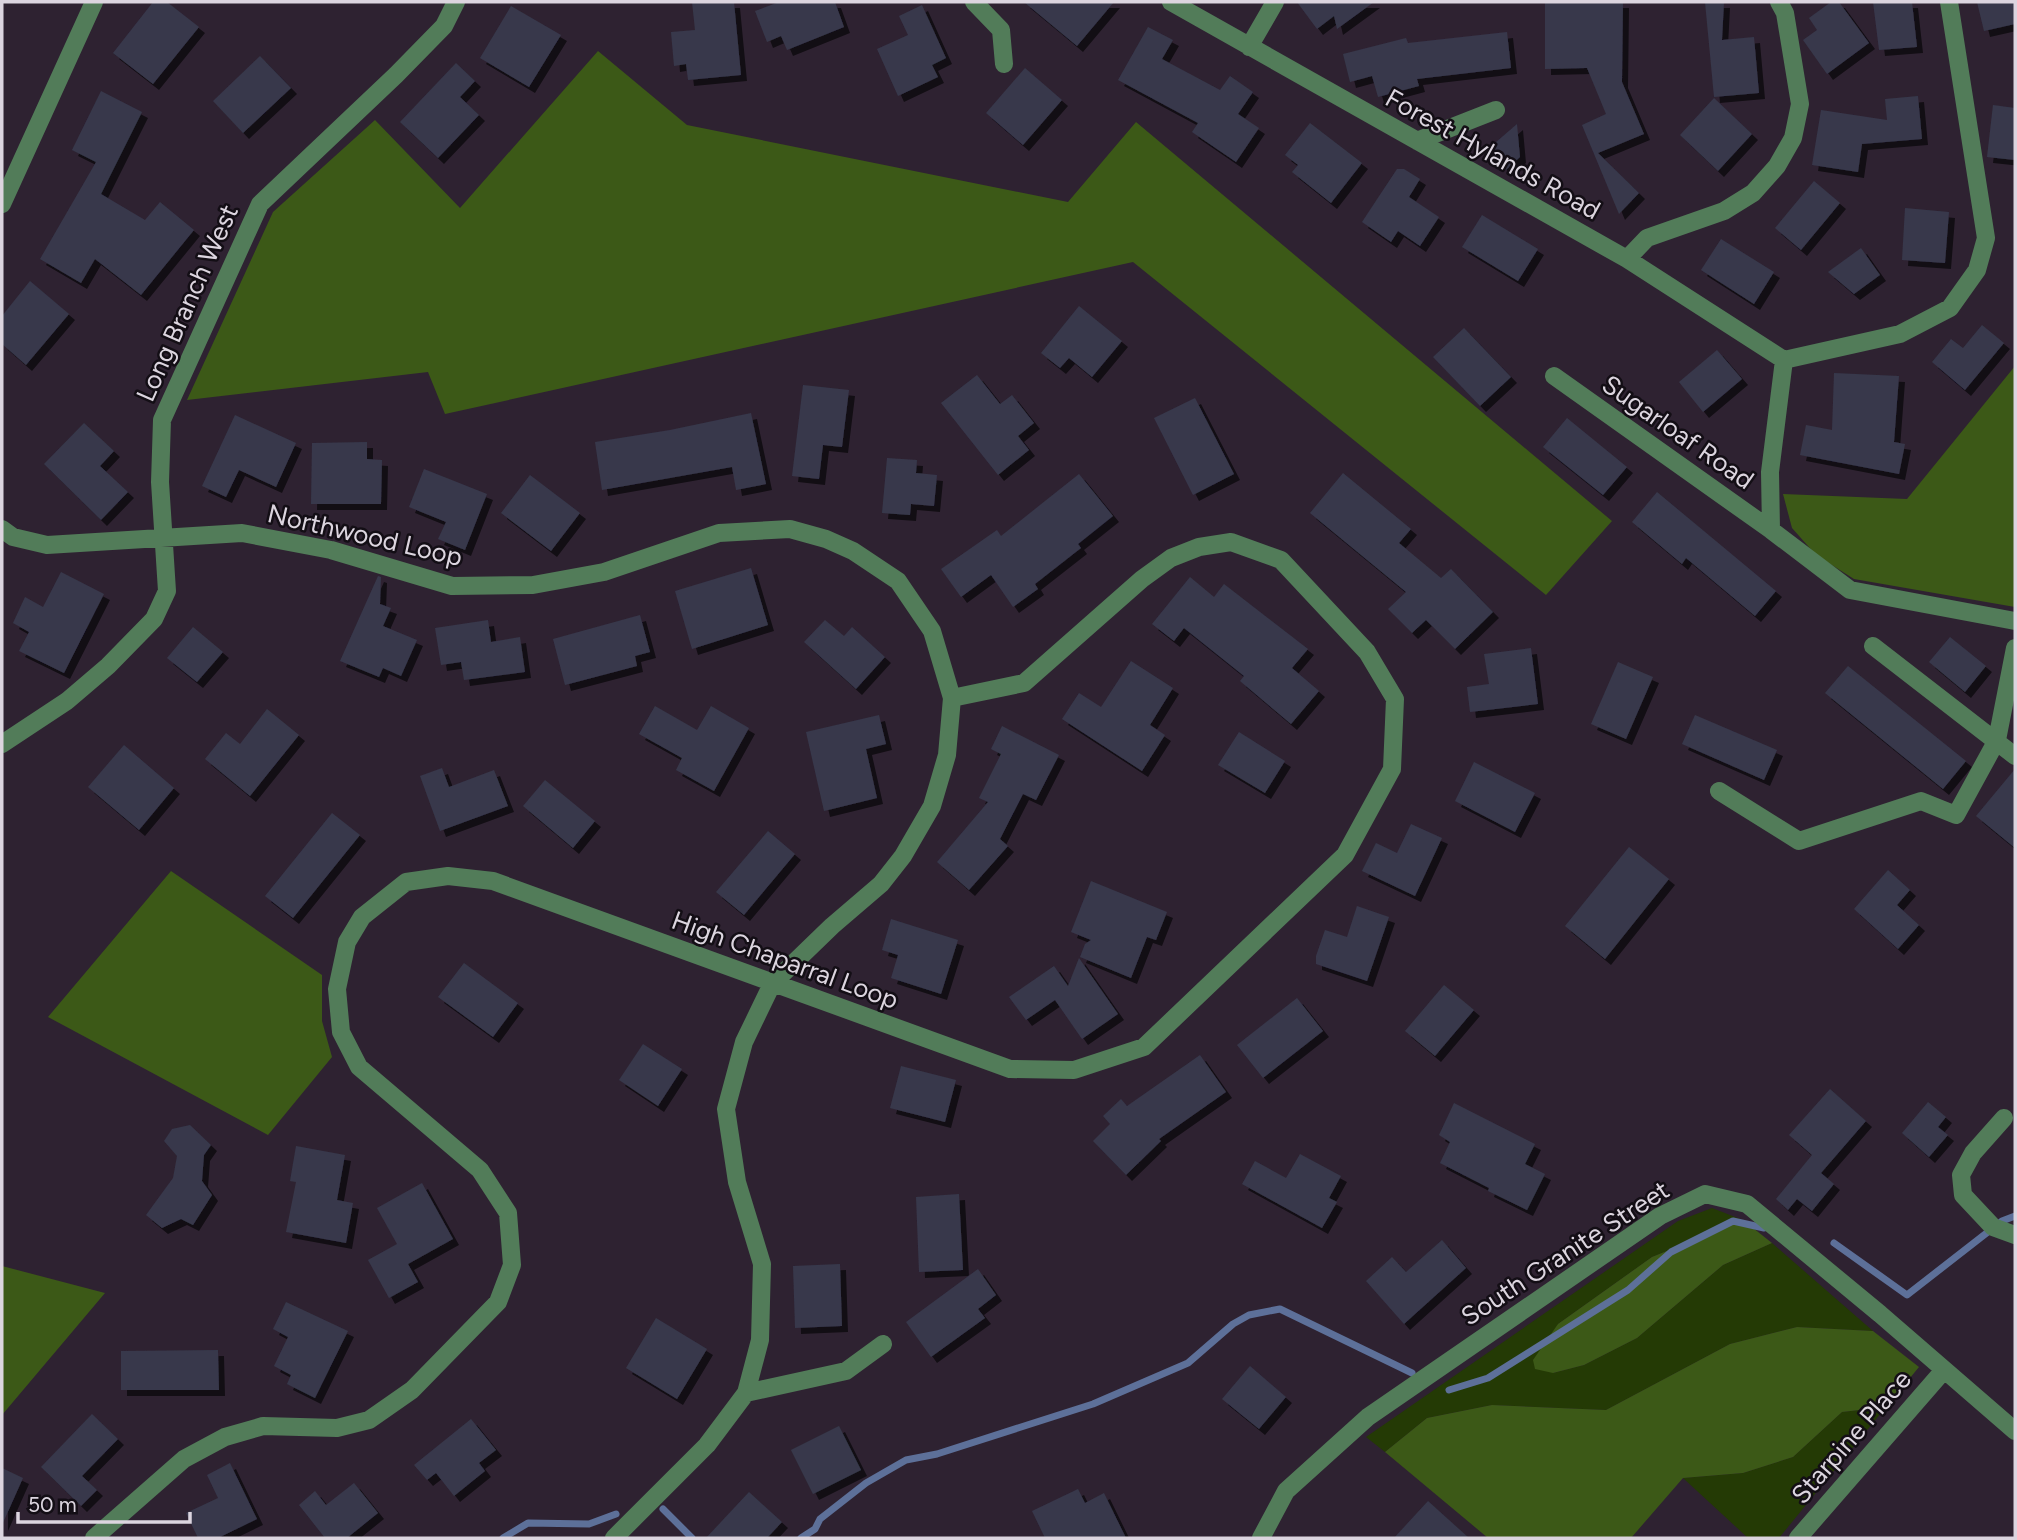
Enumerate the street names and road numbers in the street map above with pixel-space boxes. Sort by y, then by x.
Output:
street label: Forest Hylands Road [1380,82,1606,226]
street label: Long Branch West [129,199,245,406]
street label: Sugarloaf Road [1596,368,1760,496]
street label: Northwood Loop [264,497,466,573]
street label: High Chaparral Loop [667,904,903,1016]
street label: South Granite Street [1455,1174,1675,1332]
street label: Starpine Place [1784,1364,1918,1510]

